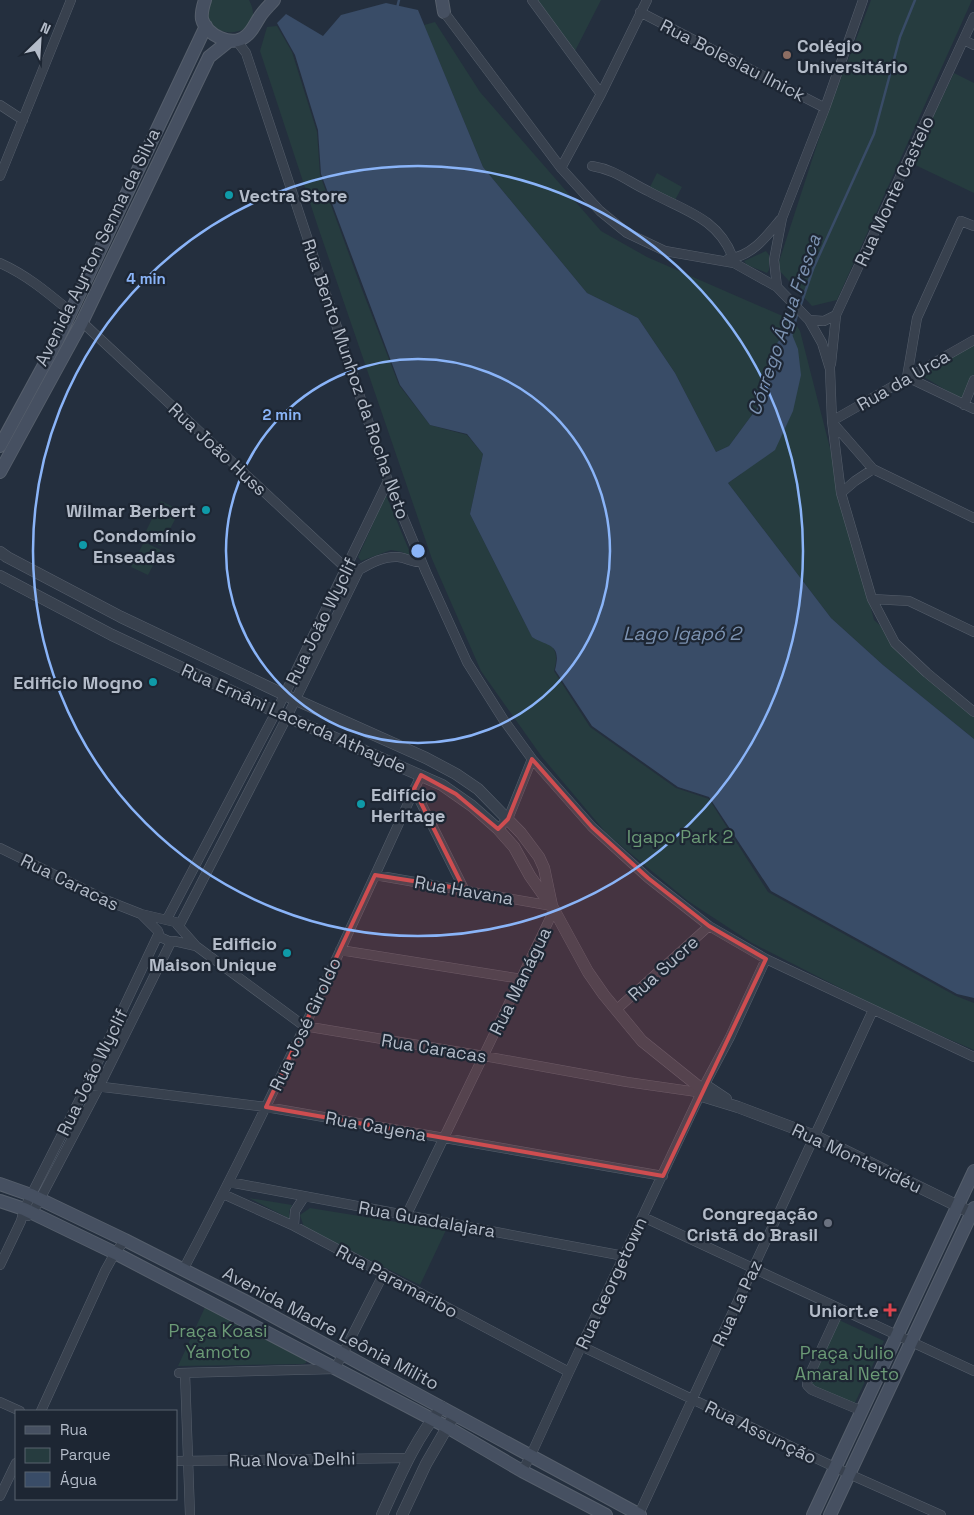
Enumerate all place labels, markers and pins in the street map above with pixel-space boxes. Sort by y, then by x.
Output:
place label: Colégio Universitário [797,34,908,78]
marker: Colégio Universitário [781,49,793,61]
place label: Vectra Store [239,184,347,207]
marker: Vectra Store [223,189,235,201]
place label: Wilmar Berbert [66,499,196,522]
marker: Wilmar Berbert [200,504,212,516]
place label: Condomínio Enseadas [93,524,196,568]
marker: Condomínio Enseadas [77,539,89,551]
centre of rings [409,542,427,560]
place label: Edificio Mogno [13,671,143,694]
marker: Edificio Mogno [147,676,159,688]
place label: Edifício Heritage [371,783,445,827]
marker: Edifício Heritage [355,798,367,810]
place label: Edificio Maison Unique [149,932,277,976]
marker: Edificio Maison Unique [281,947,293,959]
place label: Congregação Cristã do Brasil [687,1202,818,1246]
marker: Congregação Cristã do Brasil [822,1217,834,1229]
place label: Uniort.e [809,1299,879,1322]
marker: Uniort.e [883,1303,897,1317]

